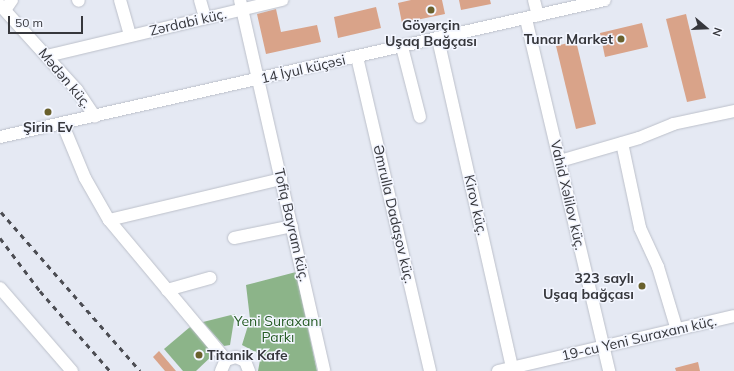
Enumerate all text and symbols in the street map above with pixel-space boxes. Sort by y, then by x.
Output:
street label: Zərdabi küç. [148,5,228,39]
marker: Göyərçin Uşaq Bağçası [426,5,436,15]
scale bar [10,8,85,34]
north arrow [686,8,726,48]
text: 50 m [15,15,43,30]
place label: Göyərçin Uşaq Bağçası [385,17,477,50]
text: N [709,26,725,38]
place label: Tunar Market [524,31,613,47]
marker: Tunar Market [616,34,626,44]
street label: Mədən küç. [35,45,95,111]
street label: 14 İyul küçəsi [259,51,347,87]
marker: Şirin Ev [43,107,53,117]
place label: Şirin Ev [23,119,73,135]
street label: Vahid Xəlilov küç. [547,138,589,252]
street label: Əmrulla Dadaşov küç. [370,143,418,285]
street label: Tofiq Bayram küç. [271,167,313,283]
street label: Kirov küç. [461,173,491,237]
place label: 323 saylı Uşaq bağçası [543,270,634,302]
marker: 323 saylı Uşaq bağçası [637,281,647,291]
street label: 19-cu Yeni Suraxanı küç. [560,312,718,364]
park label: Yeni Suraxanı Parkı [234,313,322,346]
place label: Titanik Kafe [207,347,288,363]
marker: Titanik Kafe [194,350,204,360]

